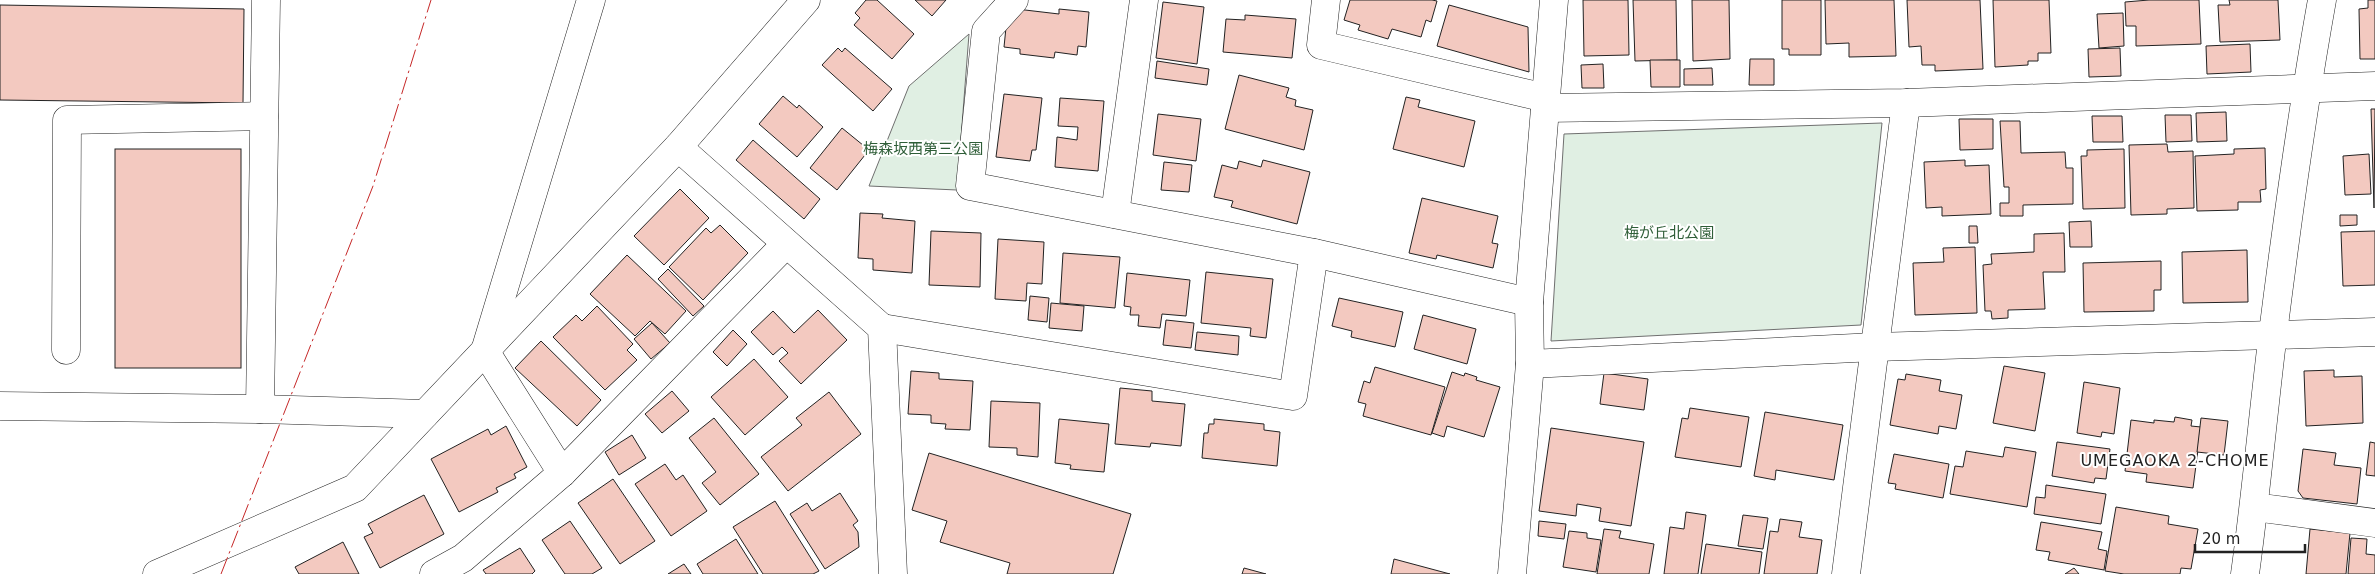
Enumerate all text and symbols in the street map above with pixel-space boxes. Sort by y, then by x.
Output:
park label: 梅森坂西第三公園 [863,140,983,158]
park label: 梅が丘北公園 [1624,224,1714,242]
district label: UMEGAOKA 2-CHOME [2080,451,2270,470]
scale bar [2195,522,2305,554]
text: 20 m [2202,530,2240,548]

